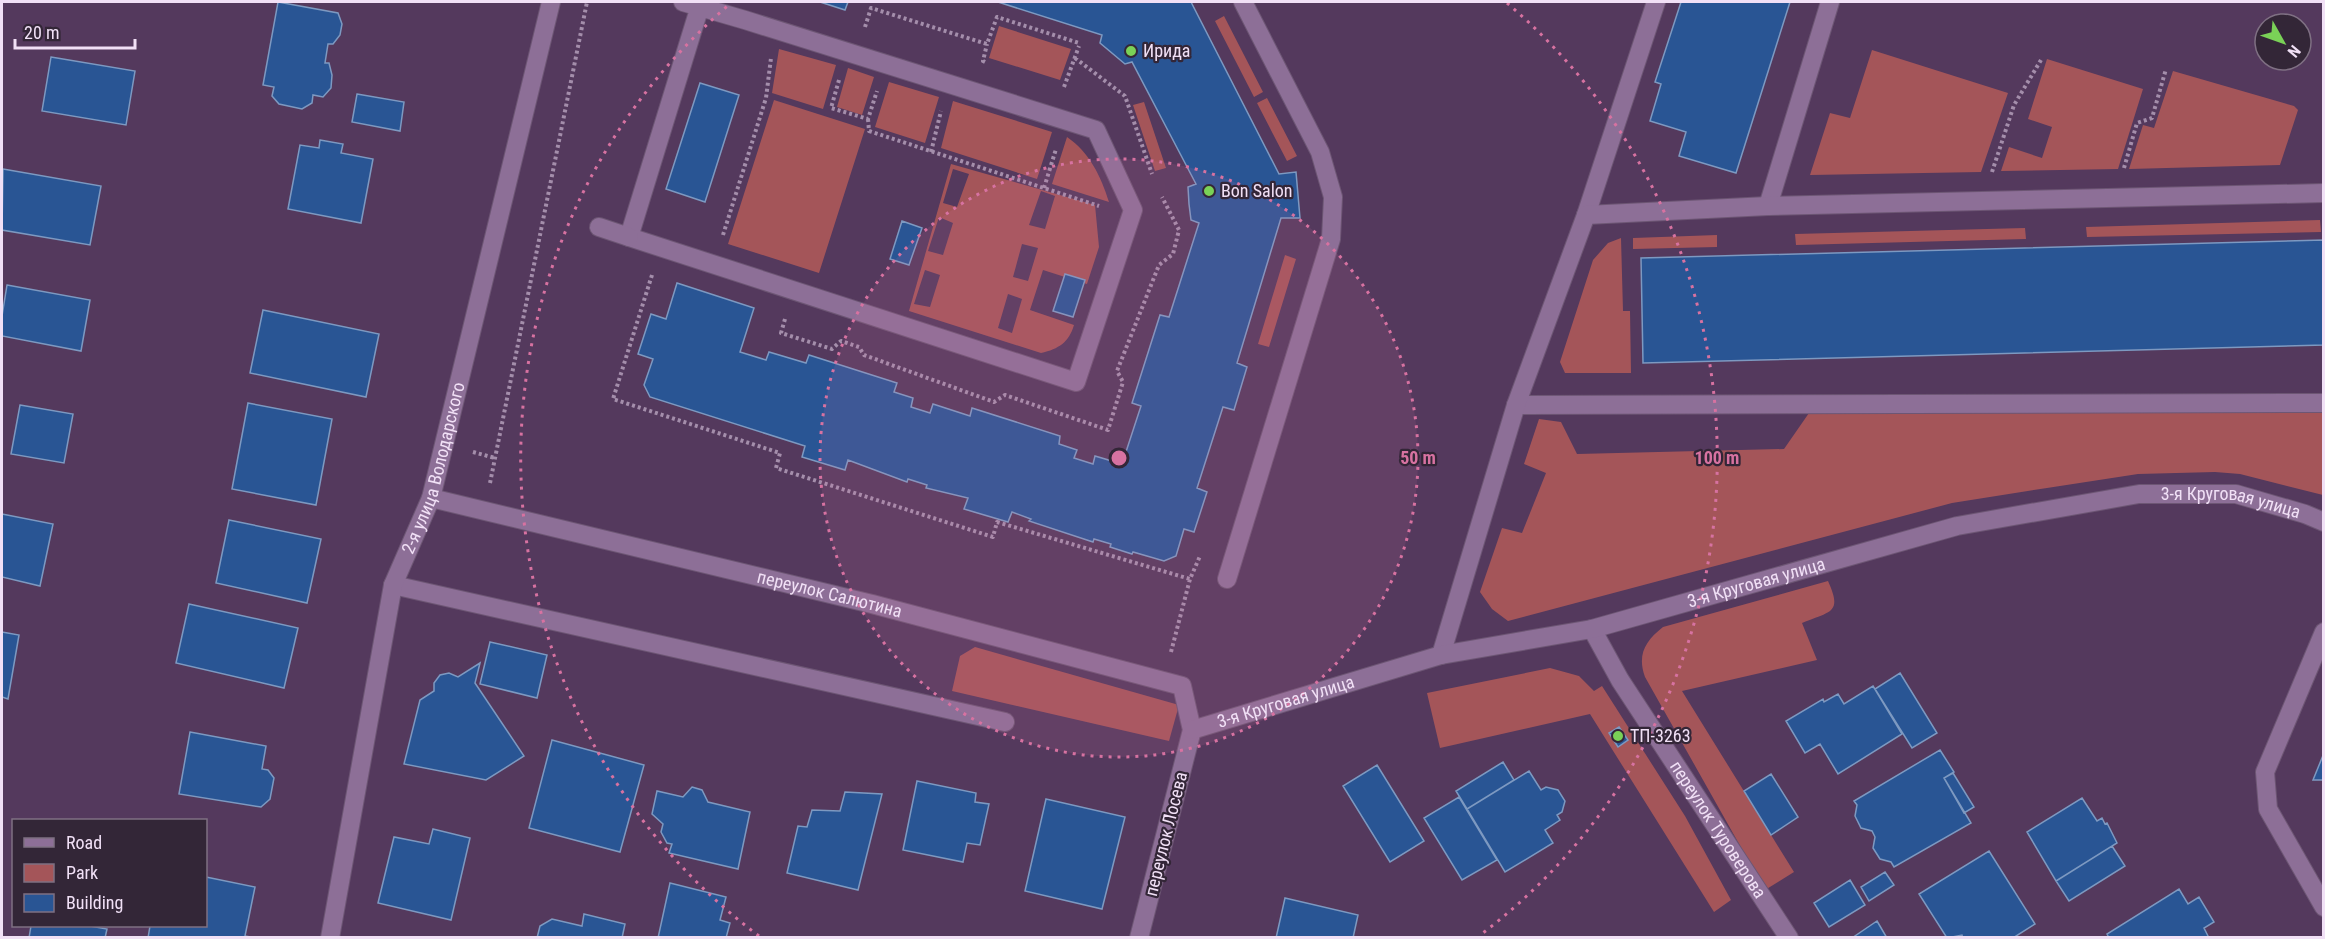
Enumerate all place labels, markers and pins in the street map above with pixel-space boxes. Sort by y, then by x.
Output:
place label: Ирида [1143,40,1190,61]
marker: Ирида [1124,44,1138,58]
place label: Bon Salon [1221,180,1293,201]
marker: Bon Salon [1202,184,1216,198]
centre of rings [1109,448,1129,468]
place label: ТП-3263 [1630,725,1691,746]
marker: ТП-3263 [1611,729,1625,743]

